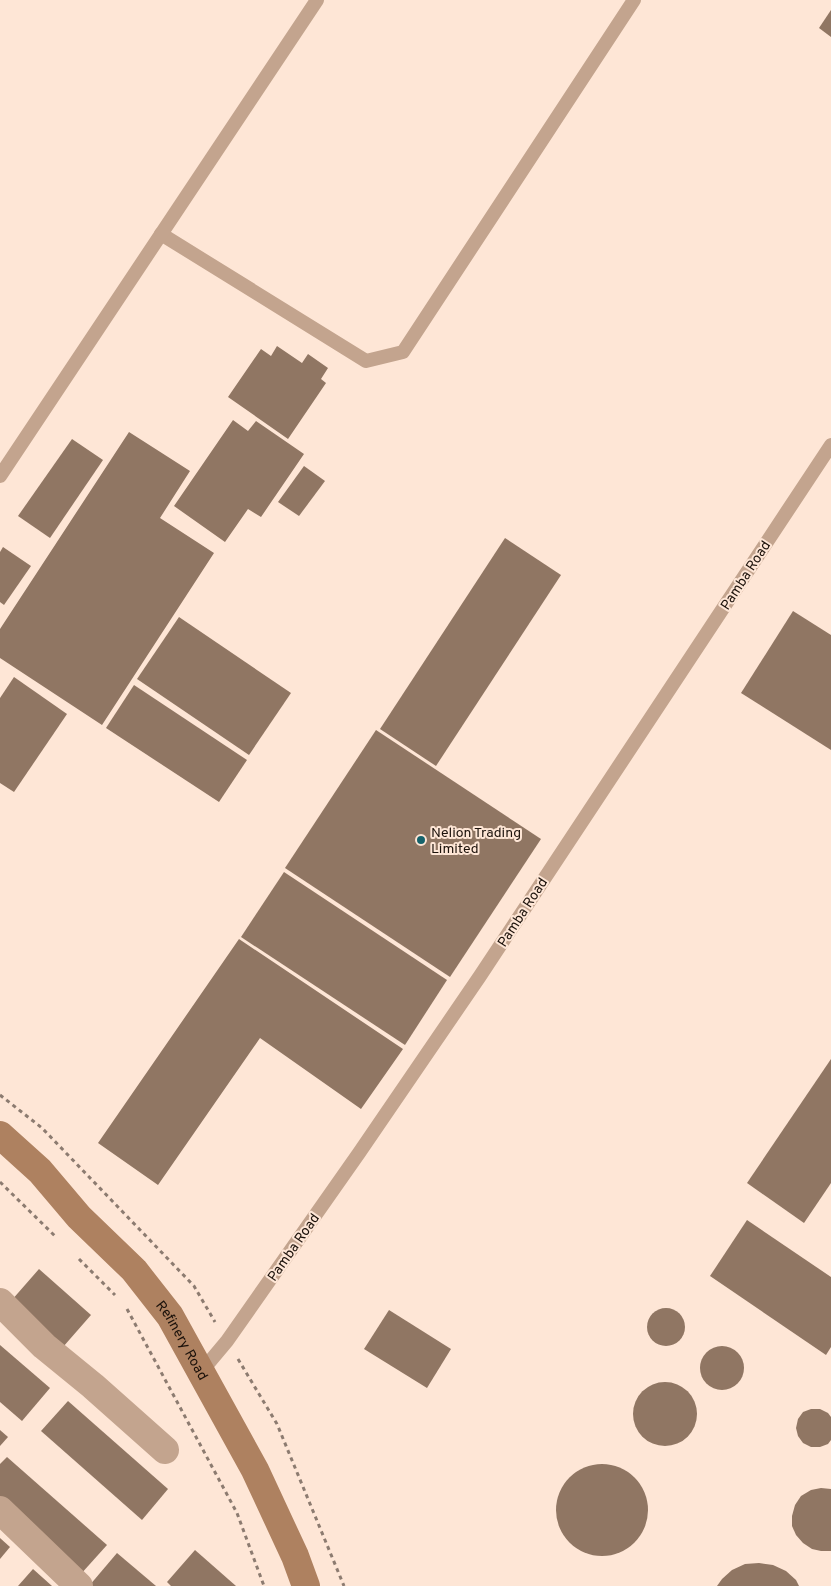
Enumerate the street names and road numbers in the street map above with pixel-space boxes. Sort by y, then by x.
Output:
street label: Pamba Road [718,538,775,614]
street label: Pamba Road [495,875,552,951]
street label: Pamba Road [265,1211,324,1285]
street label: Refinery Road [151,1298,211,1383]

